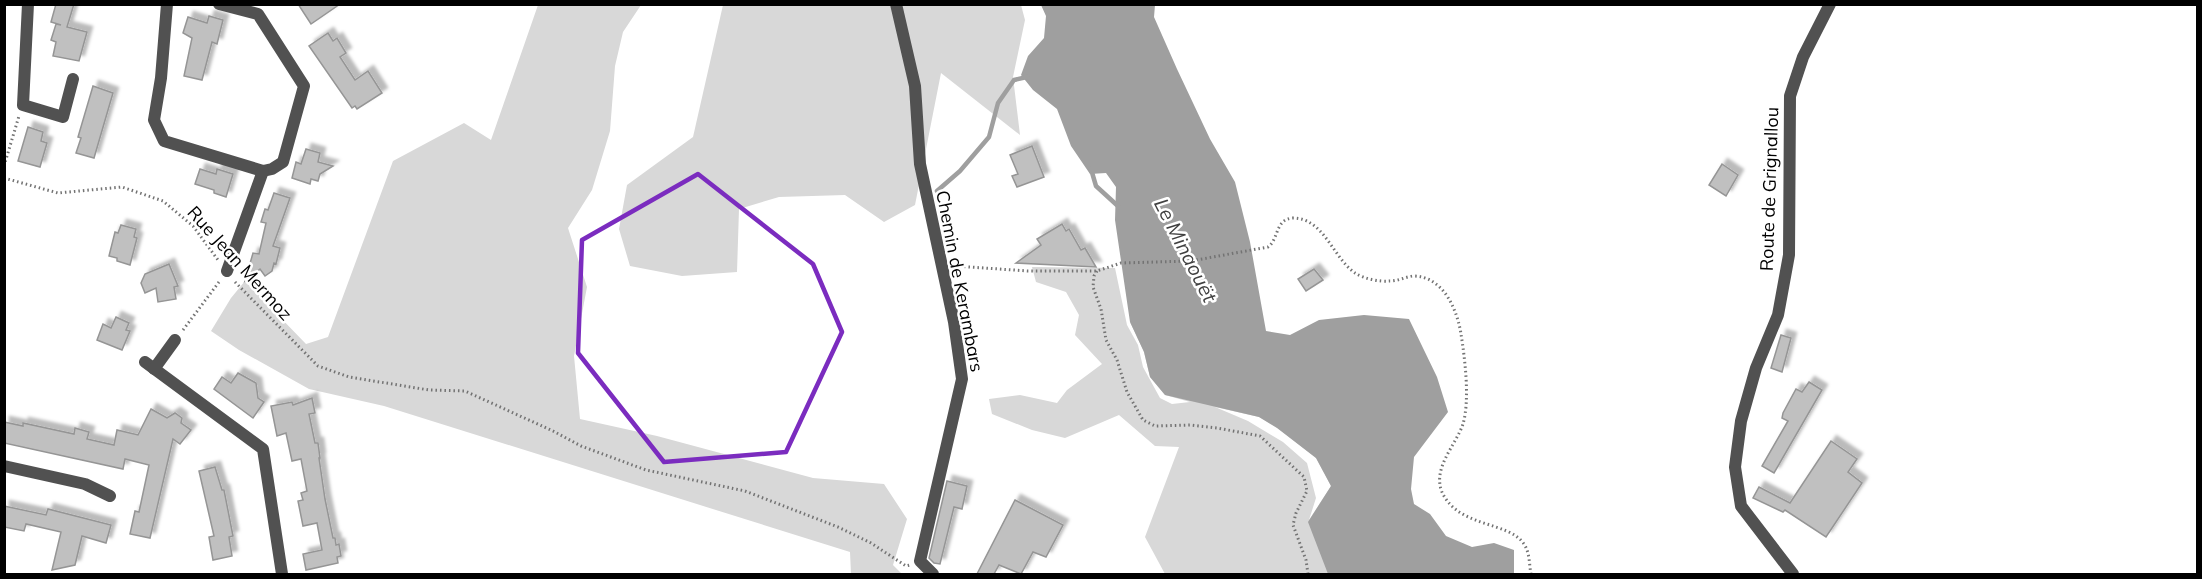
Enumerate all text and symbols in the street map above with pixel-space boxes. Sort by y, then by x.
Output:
street label: Route de Grignallou [1755,106,1783,272]
street label: Chemin de Kerambars [931,188,989,374]
water label: Le Minaouët [1149,194,1223,307]
street label: Rue Jean Mermoz [183,201,297,325]

